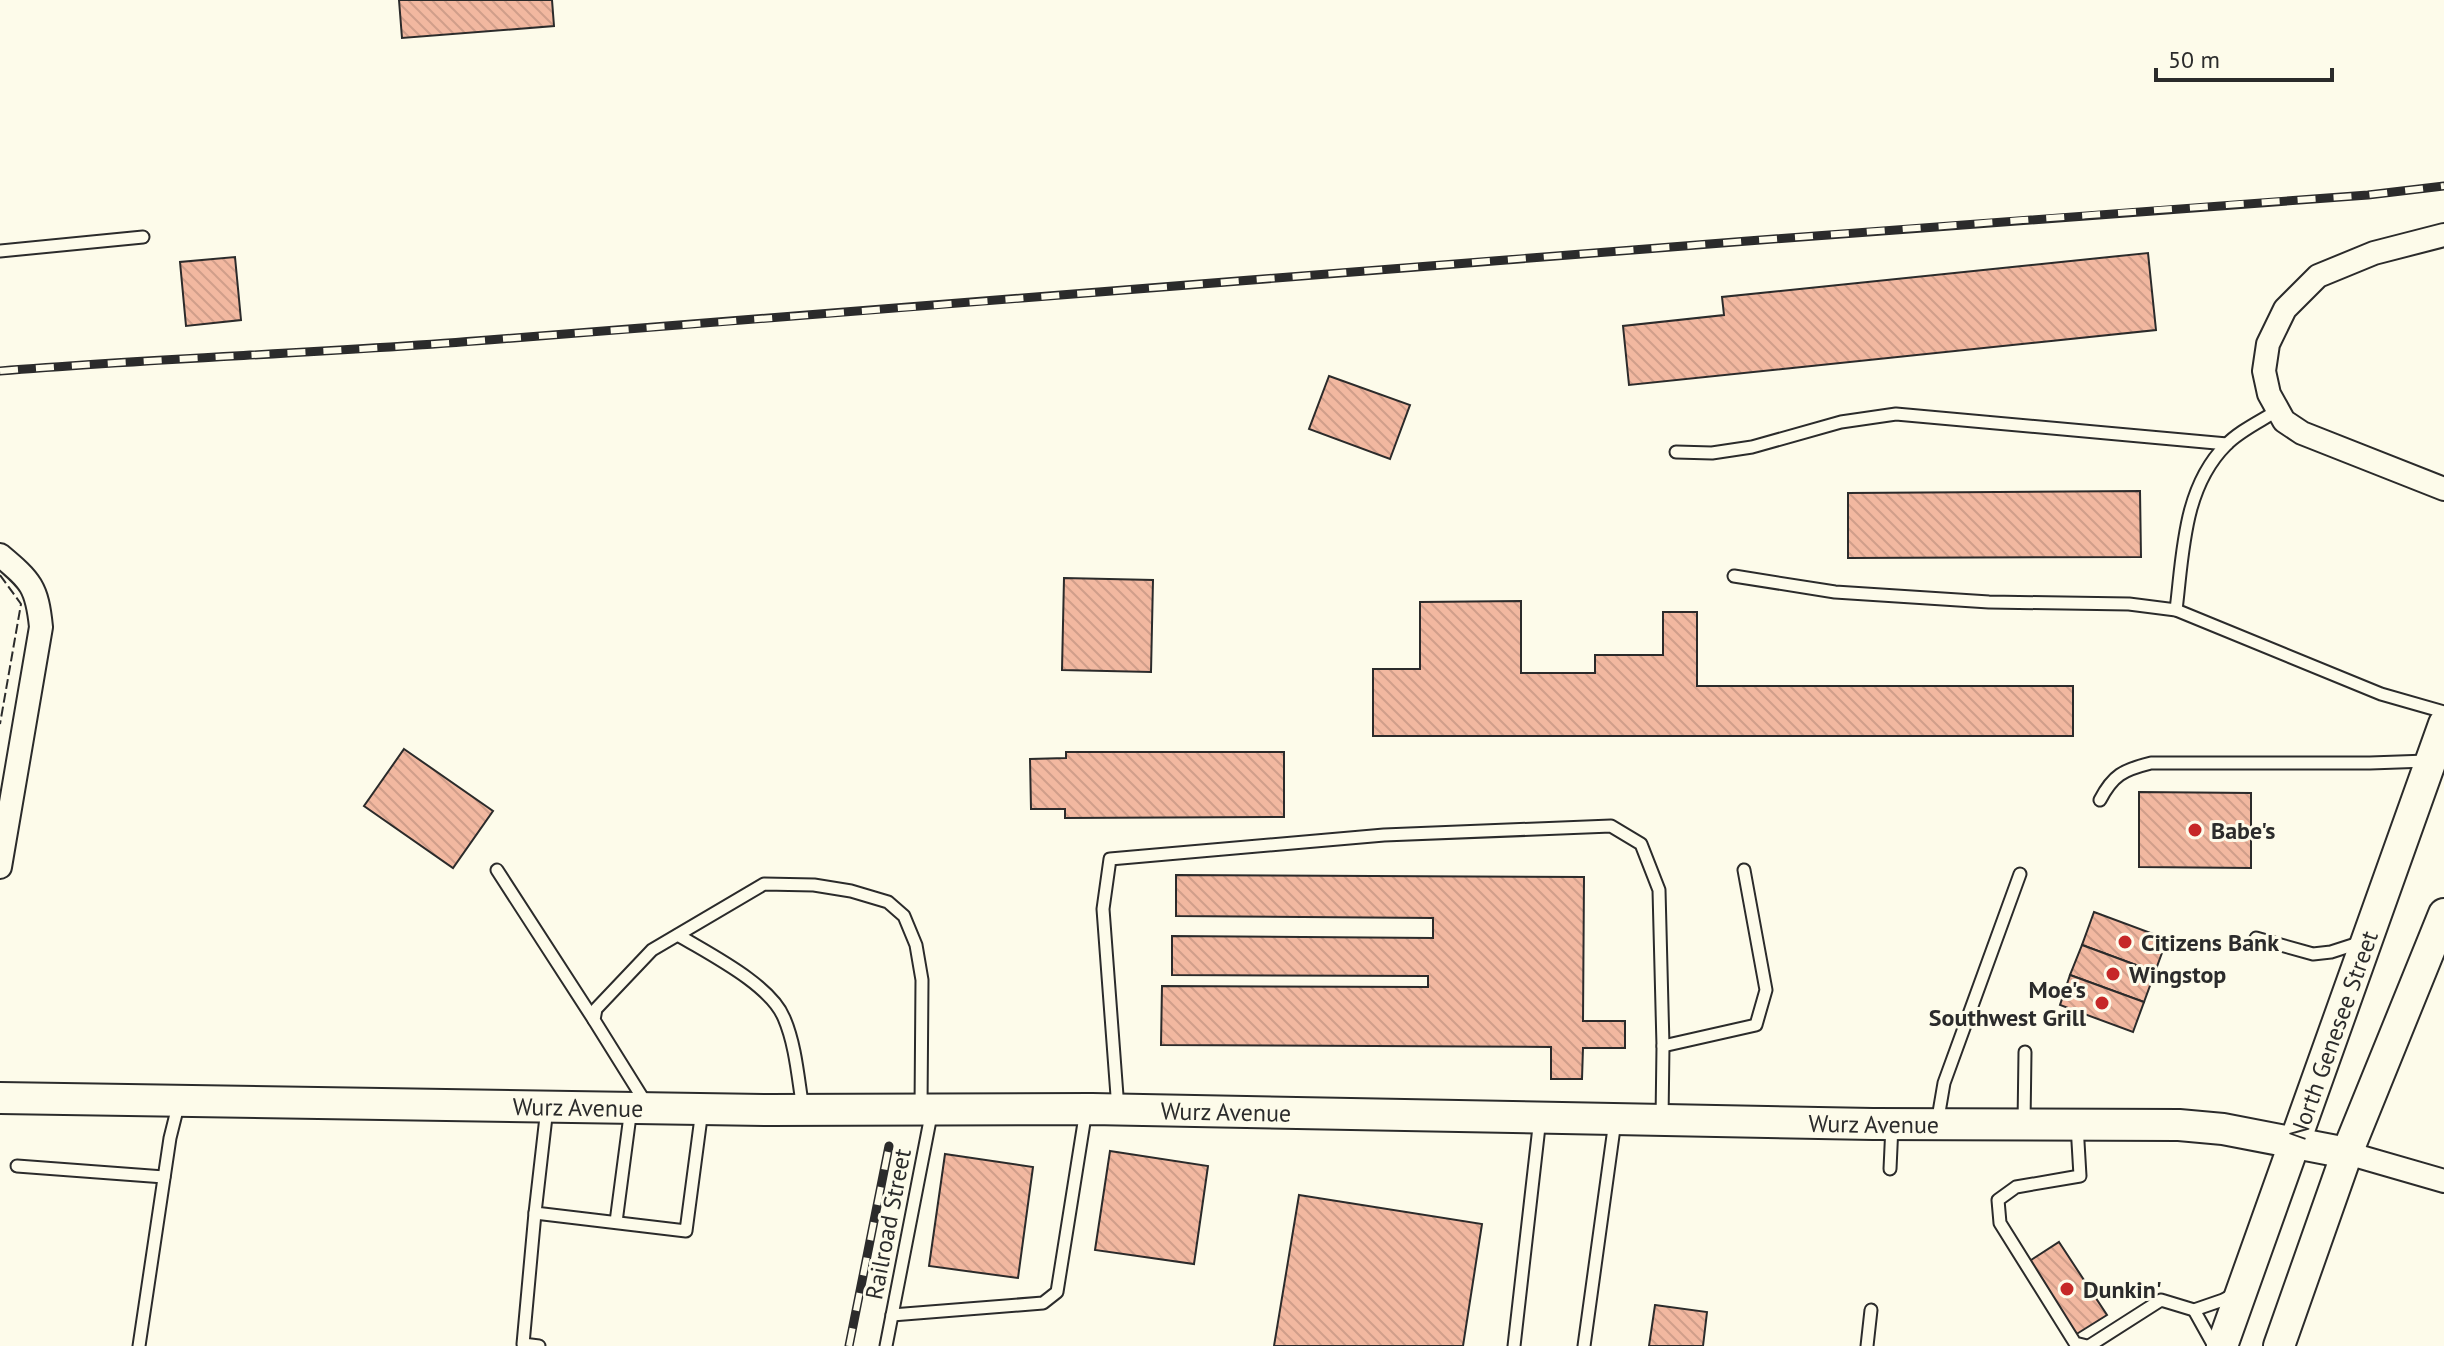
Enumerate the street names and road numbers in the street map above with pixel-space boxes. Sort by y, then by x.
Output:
street label: North Genesee Street [2281,926,2384,1144]
street label: Wurz Avenue [512,1091,643,1124]
street label: Wurz Avenue [1160,1095,1291,1128]
street label: Wurz Avenue [1808,1107,1939,1140]
street label: Railroad Street [858,1146,918,1302]

